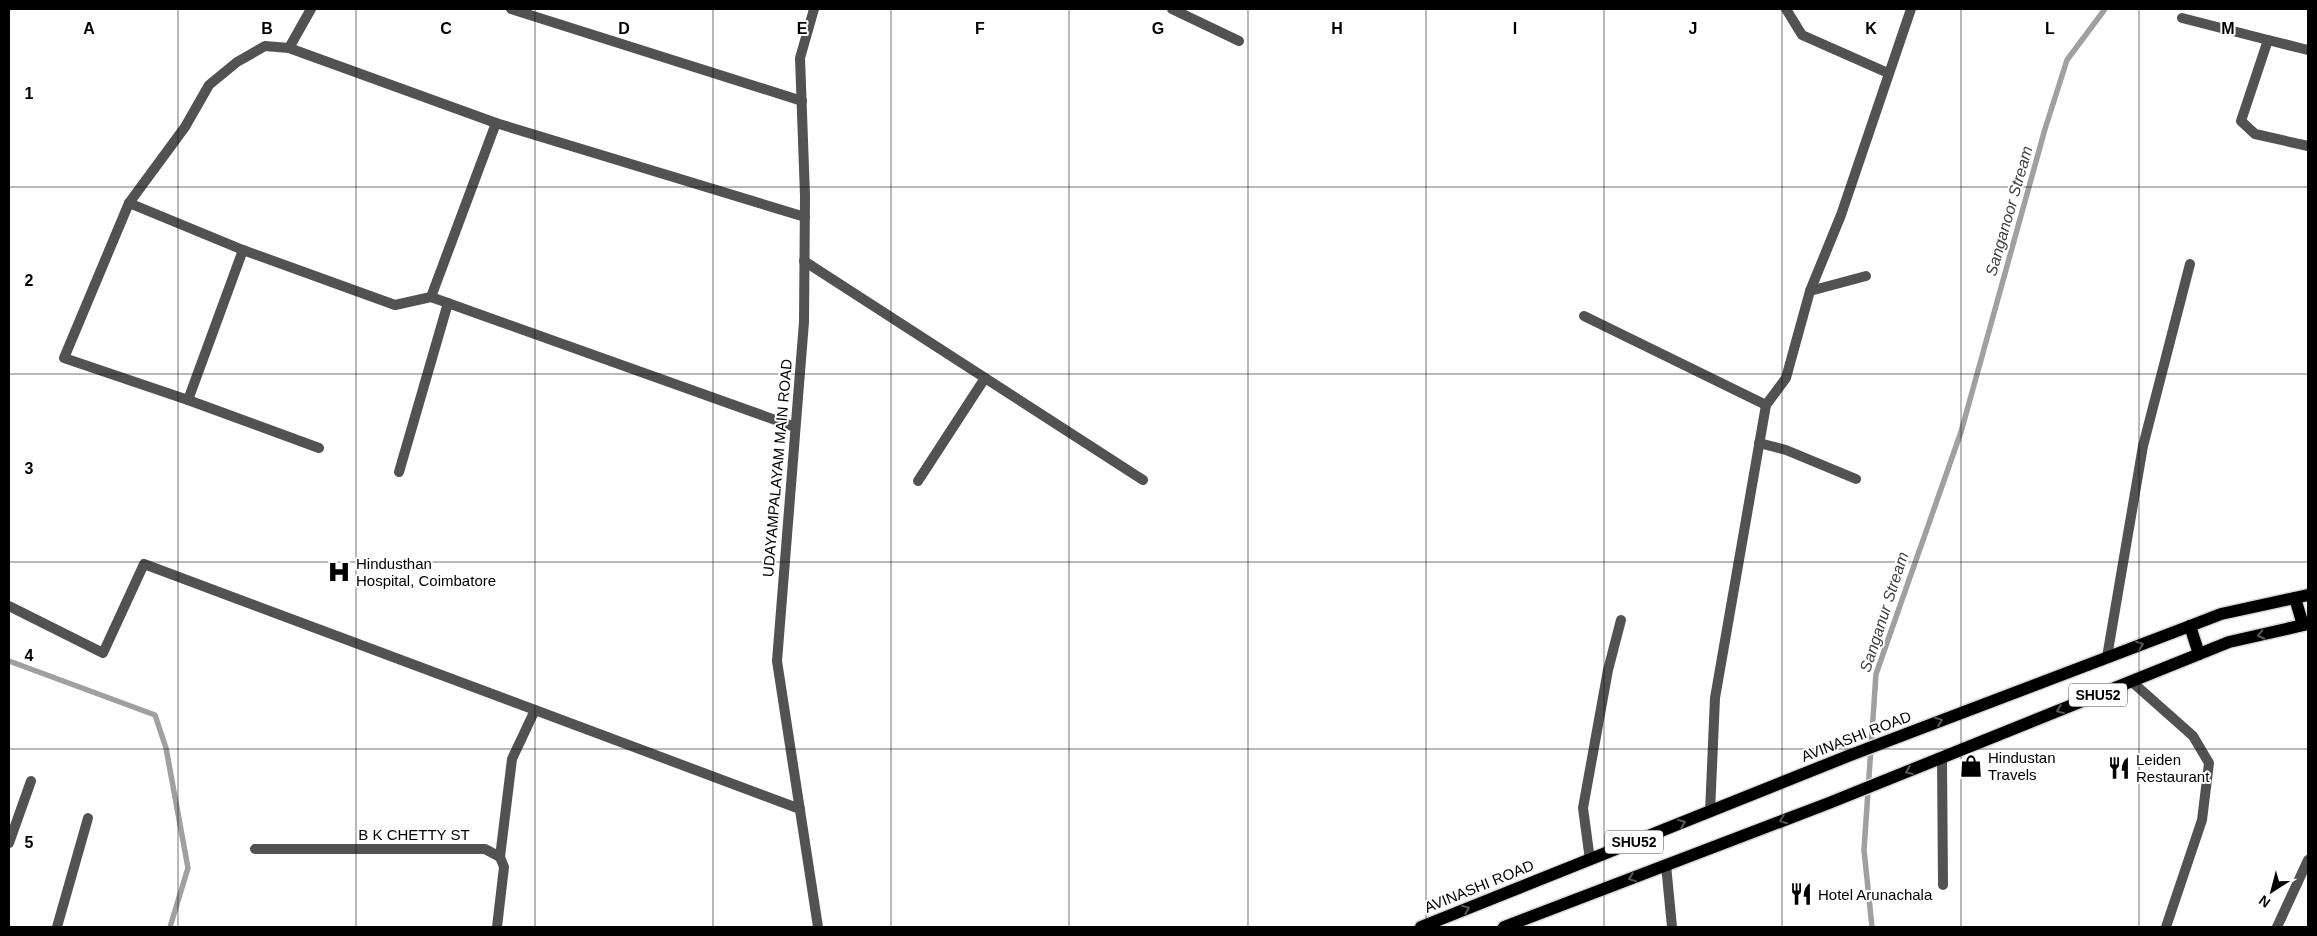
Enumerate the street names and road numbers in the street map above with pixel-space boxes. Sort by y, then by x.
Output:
street label: UDAYAMPALAYAM MAIN ROAD [759,358,795,578]
road number: SHU52 [2069,684,2127,706]
street label: AVINASHI ROAD [1799,707,1914,765]
street label: B K CHETTY ST [358,826,470,843]
road number: SHU52 [1605,830,1663,854]
street label: AVINASHI ROAD [1422,856,1536,916]

